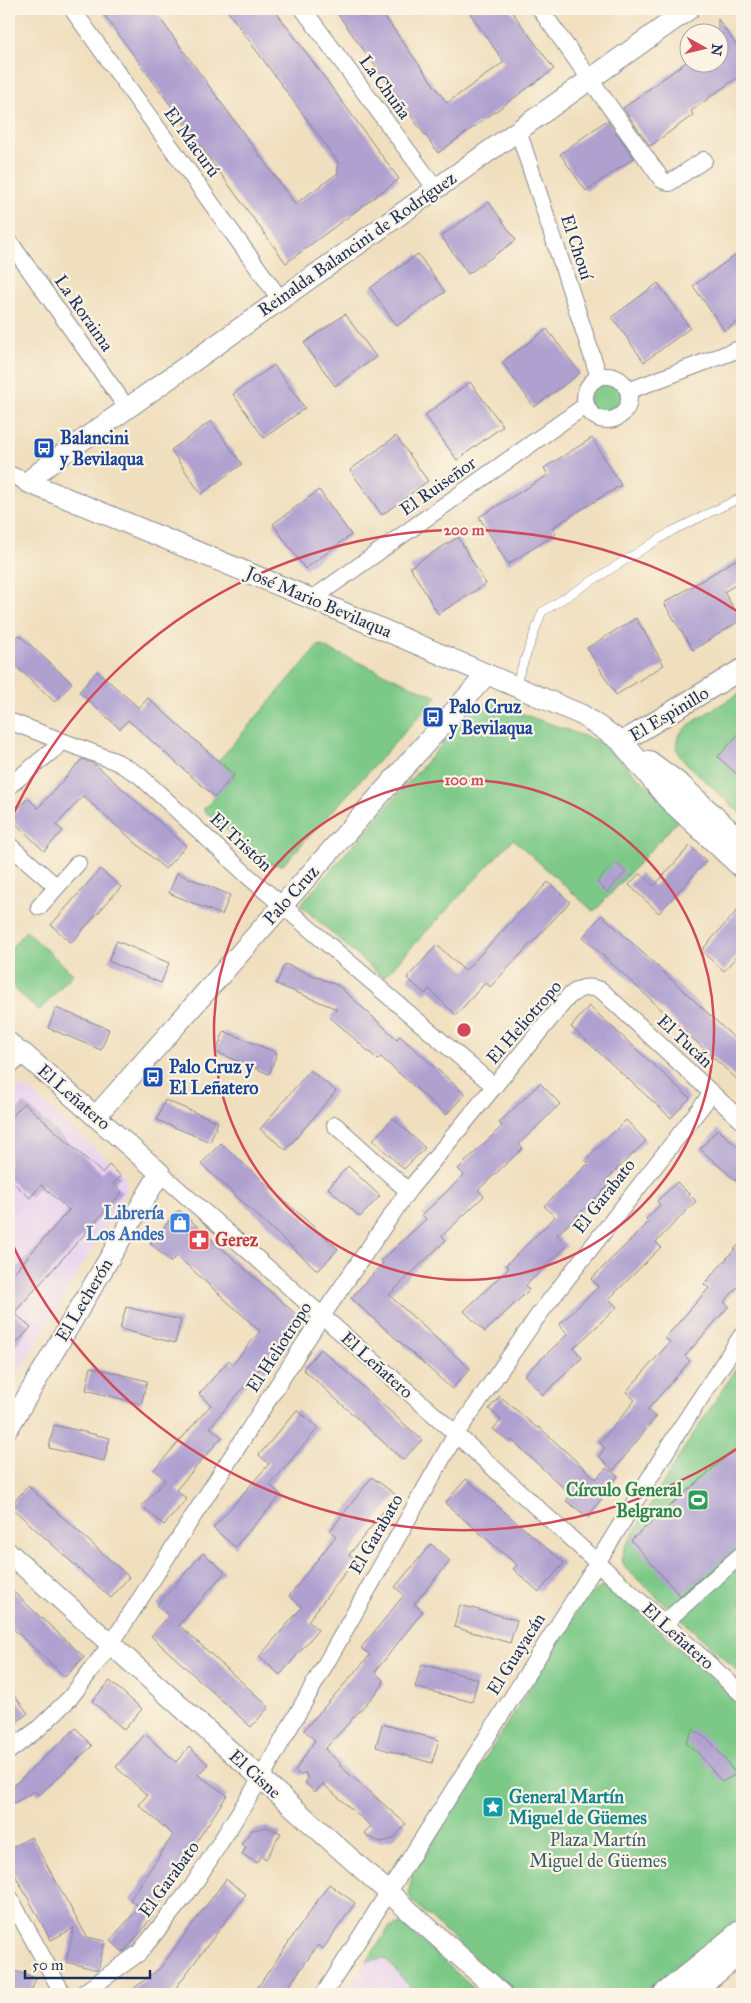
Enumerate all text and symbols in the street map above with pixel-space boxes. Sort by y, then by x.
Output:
north arrow [678,22,728,72]
text: N [707,43,726,57]
street label: La Chuña [354,51,416,124]
street label: El Macurú [159,103,225,182]
street label: Reinalda Balancini de Rodríguez [253,167,461,322]
street label: El Chouí [556,211,598,284]
street label: La Roraima [50,270,119,356]
place label: Balancini y Bevilaqua [59,427,144,471]
bus stop icon: Balancini y Bevilaqua [32,436,56,460]
street label: El Ruiseñor [395,452,481,520]
text: 200 m [444,521,485,539]
street label: José Mario Bevilaqua [241,561,396,644]
street label: El Espinillo [625,682,713,746]
place label: Palo Cruz y Bevilaqua [448,696,533,740]
bus stop icon: Palo Cruz y Bevilaqua [421,705,445,729]
text: 100 m [444,771,484,789]
street label: El Tristón [205,808,277,877]
street label: Palo Cruz [259,861,323,929]
street label: El Heliotropo [482,976,566,1068]
street label: El Tucán [653,1010,718,1072]
centre of rings [455,1021,473,1039]
place label: Palo Cruz y El Leñatero [169,1056,259,1099]
street label: El Leñatero [33,1059,115,1135]
bus stop icon: Palo Cruz y El Leñatero [141,1065,165,1089]
street label: El Garabato [568,1154,640,1238]
place label: Librería Los Andes [86,1202,164,1245]
shop icon: Librería Los Andes [168,1211,192,1235]
pharmacy icon: Gerez [187,1228,211,1252]
place label: Gerez [215,1229,259,1251]
street label: El Lecherón [51,1254,118,1346]
street label: El Heliotropo [241,1297,317,1397]
street label: El Leñatero [336,1327,418,1403]
place label: Círculo General Belgrano [566,1479,683,1523]
sports icon: Círculo General Belgrano [686,1488,710,1512]
street label: El Garabato [344,1490,408,1578]
street label: El Leñatero [637,1598,719,1674]
street label: El Guayacán [482,1609,550,1699]
street label: El Cisne [224,1745,286,1803]
place label: General Martín Miguel de Güemes [509,1786,647,1830]
place icon: General Martín Miguel de Güemes [481,1795,505,1819]
park label: Plaza Martín Miguel de Güemes [529,1829,667,1873]
street label: El Garabato [134,1837,204,1921]
scale bar [25,1948,150,1980]
text: 50 m [32,1956,64,1974]

